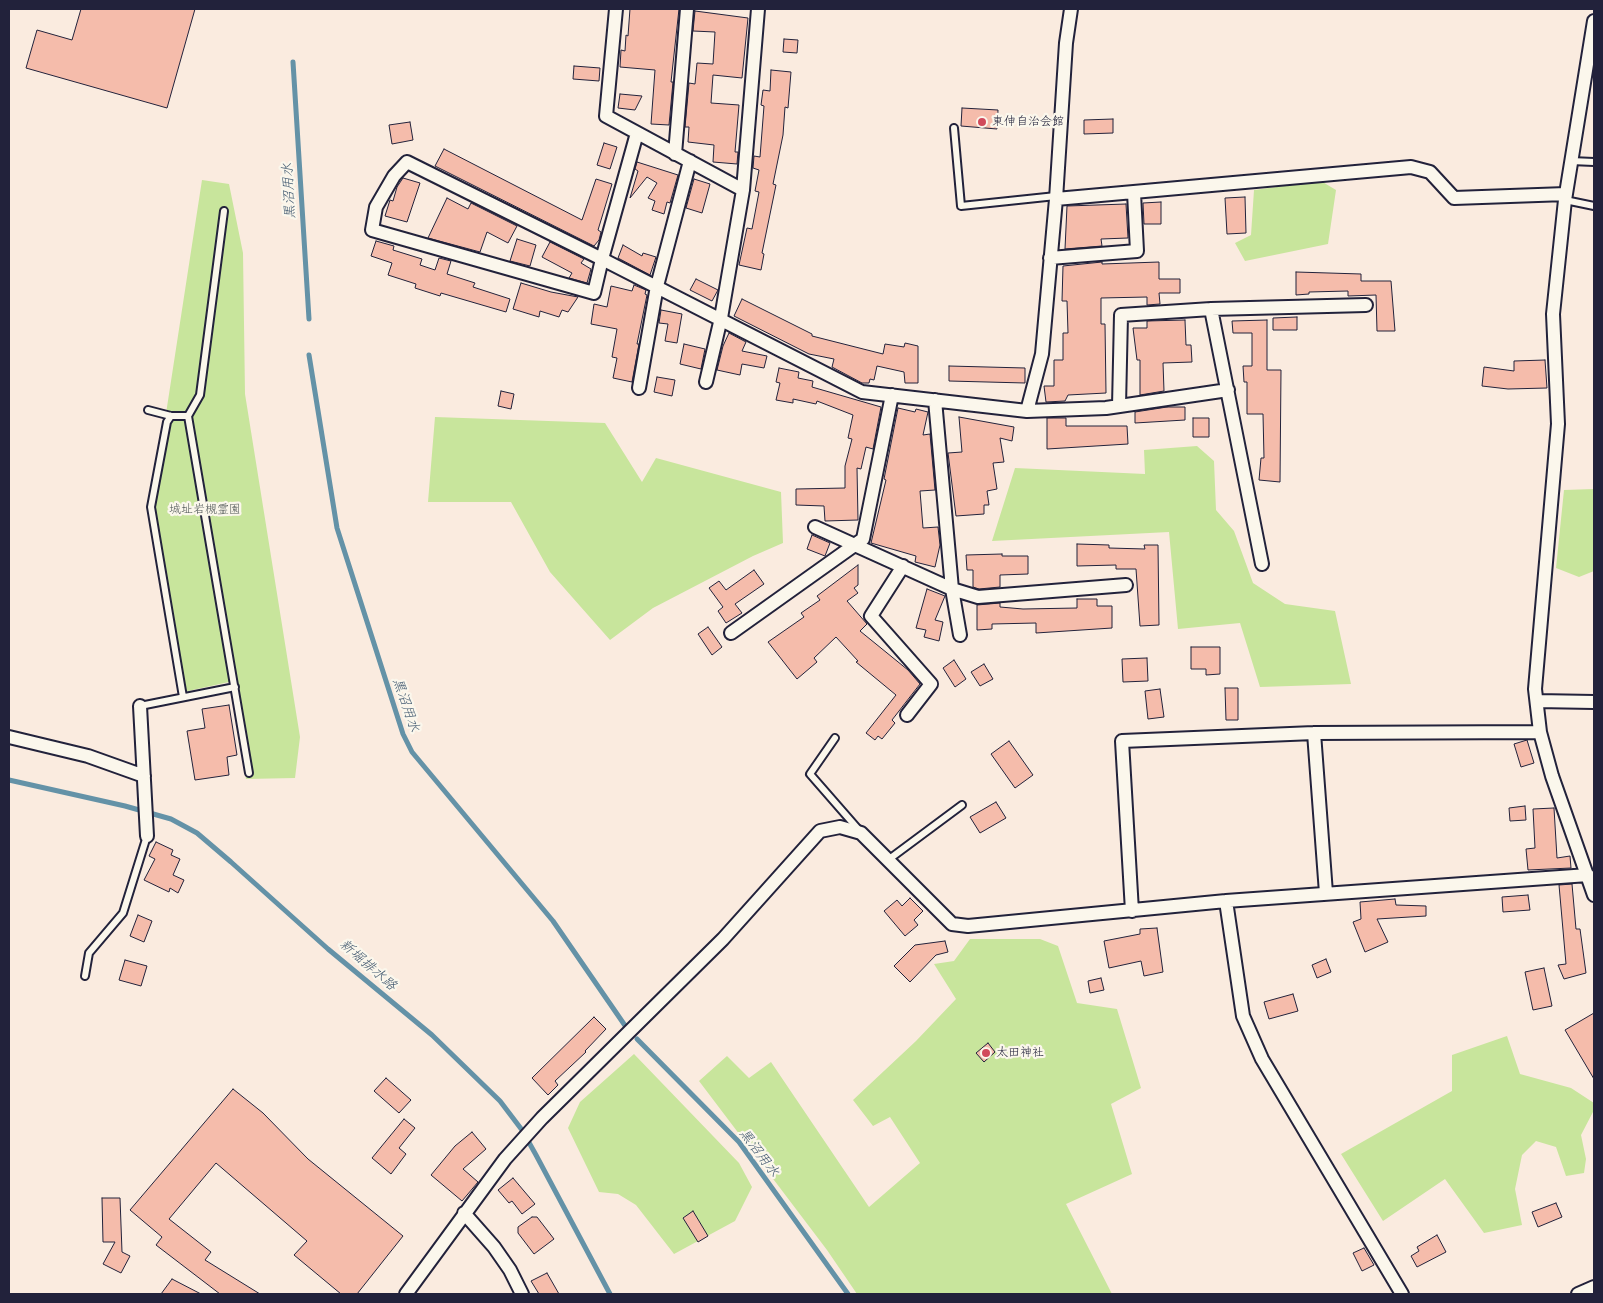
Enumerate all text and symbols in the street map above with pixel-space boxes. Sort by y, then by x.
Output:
place label: 東伸自治会館 [992,115,1064,129]
marker: 東伸自治会館 [976,116,988,128]
water label: 黒沼用水 [279,163,299,219]
park label: 城址岩槻霊園 [169,503,241,517]
water label: 黒沼用水 [389,676,423,734]
water label: 新堀排水路 [336,936,400,994]
place label: 太田神社 [996,1046,1044,1060]
marker: 太田神社 [980,1047,992,1059]
water label: 黒沼用水 [735,1126,783,1180]

